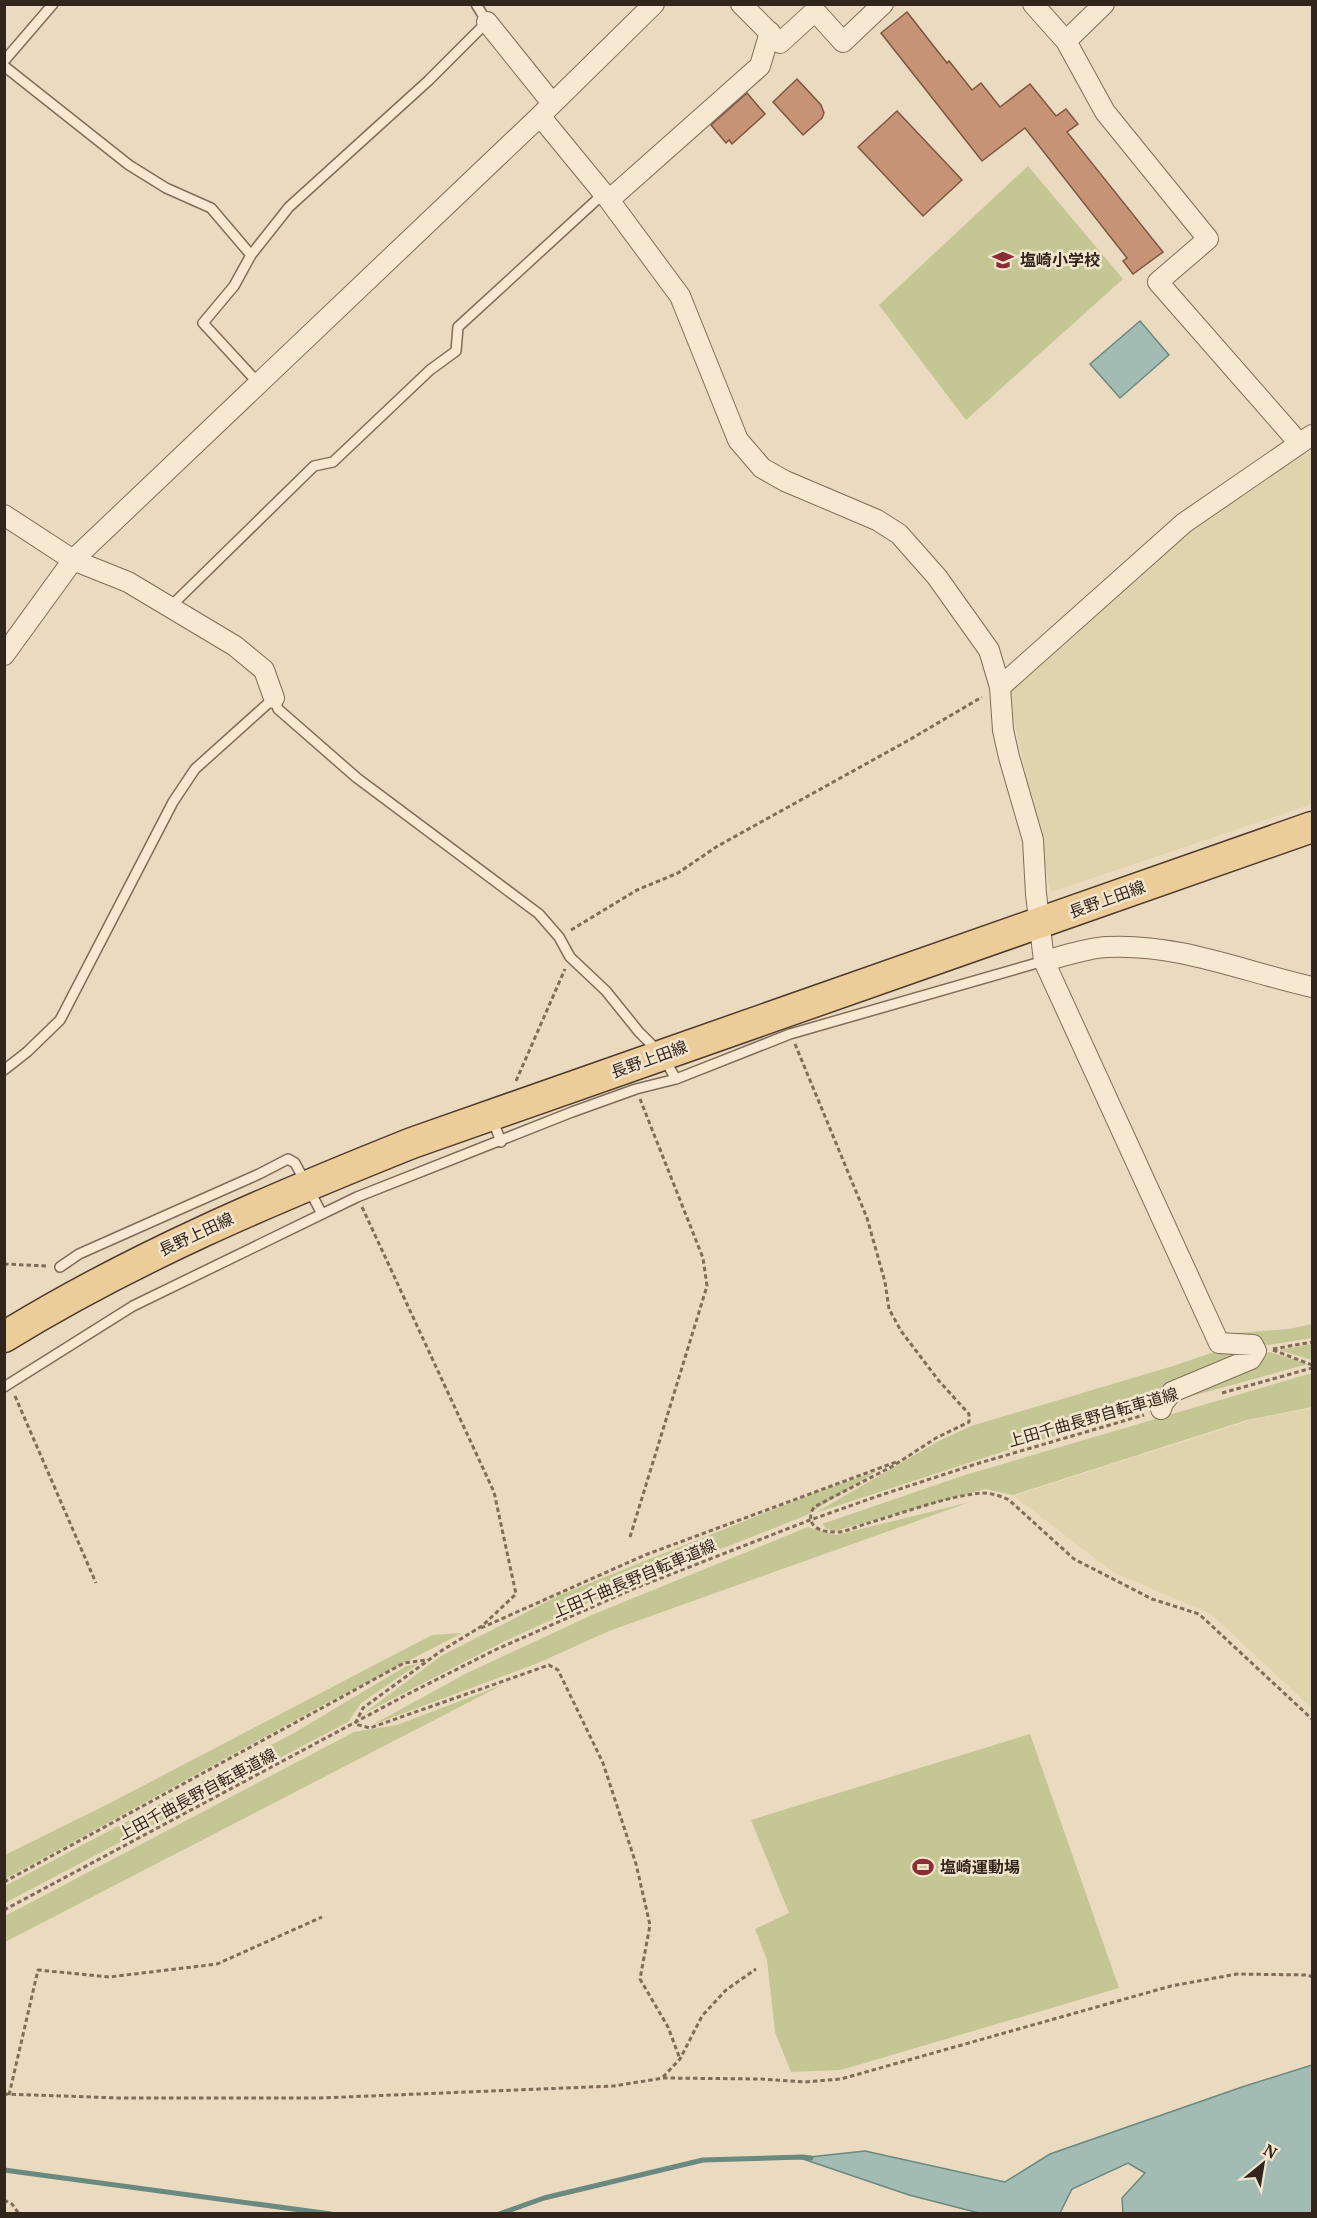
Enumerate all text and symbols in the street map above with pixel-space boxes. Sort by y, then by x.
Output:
school or university icon: 塩崎小学校 [991,248,1015,272]
place label: 塩崎小学校 [1020,249,1100,271]
street label: 長野上田線 [1066,875,1148,923]
street label: 長野上田線 [608,1035,690,1083]
street label: 長野上田線 [155,1207,237,1261]
street label: 上田千曲長野自転車道線 [1005,1382,1181,1452]
street label: 上田千曲長野自転車道線 [549,1533,719,1623]
street label: 上田千曲長野自転車道線 [114,1743,280,1845]
sports icon: 塩崎運動場 [911,1855,935,1879]
place label: 塩崎運動場 [940,1856,1020,1878]
north arrow [1233,2134,1293,2194]
text: N [1260,2138,1281,2164]

